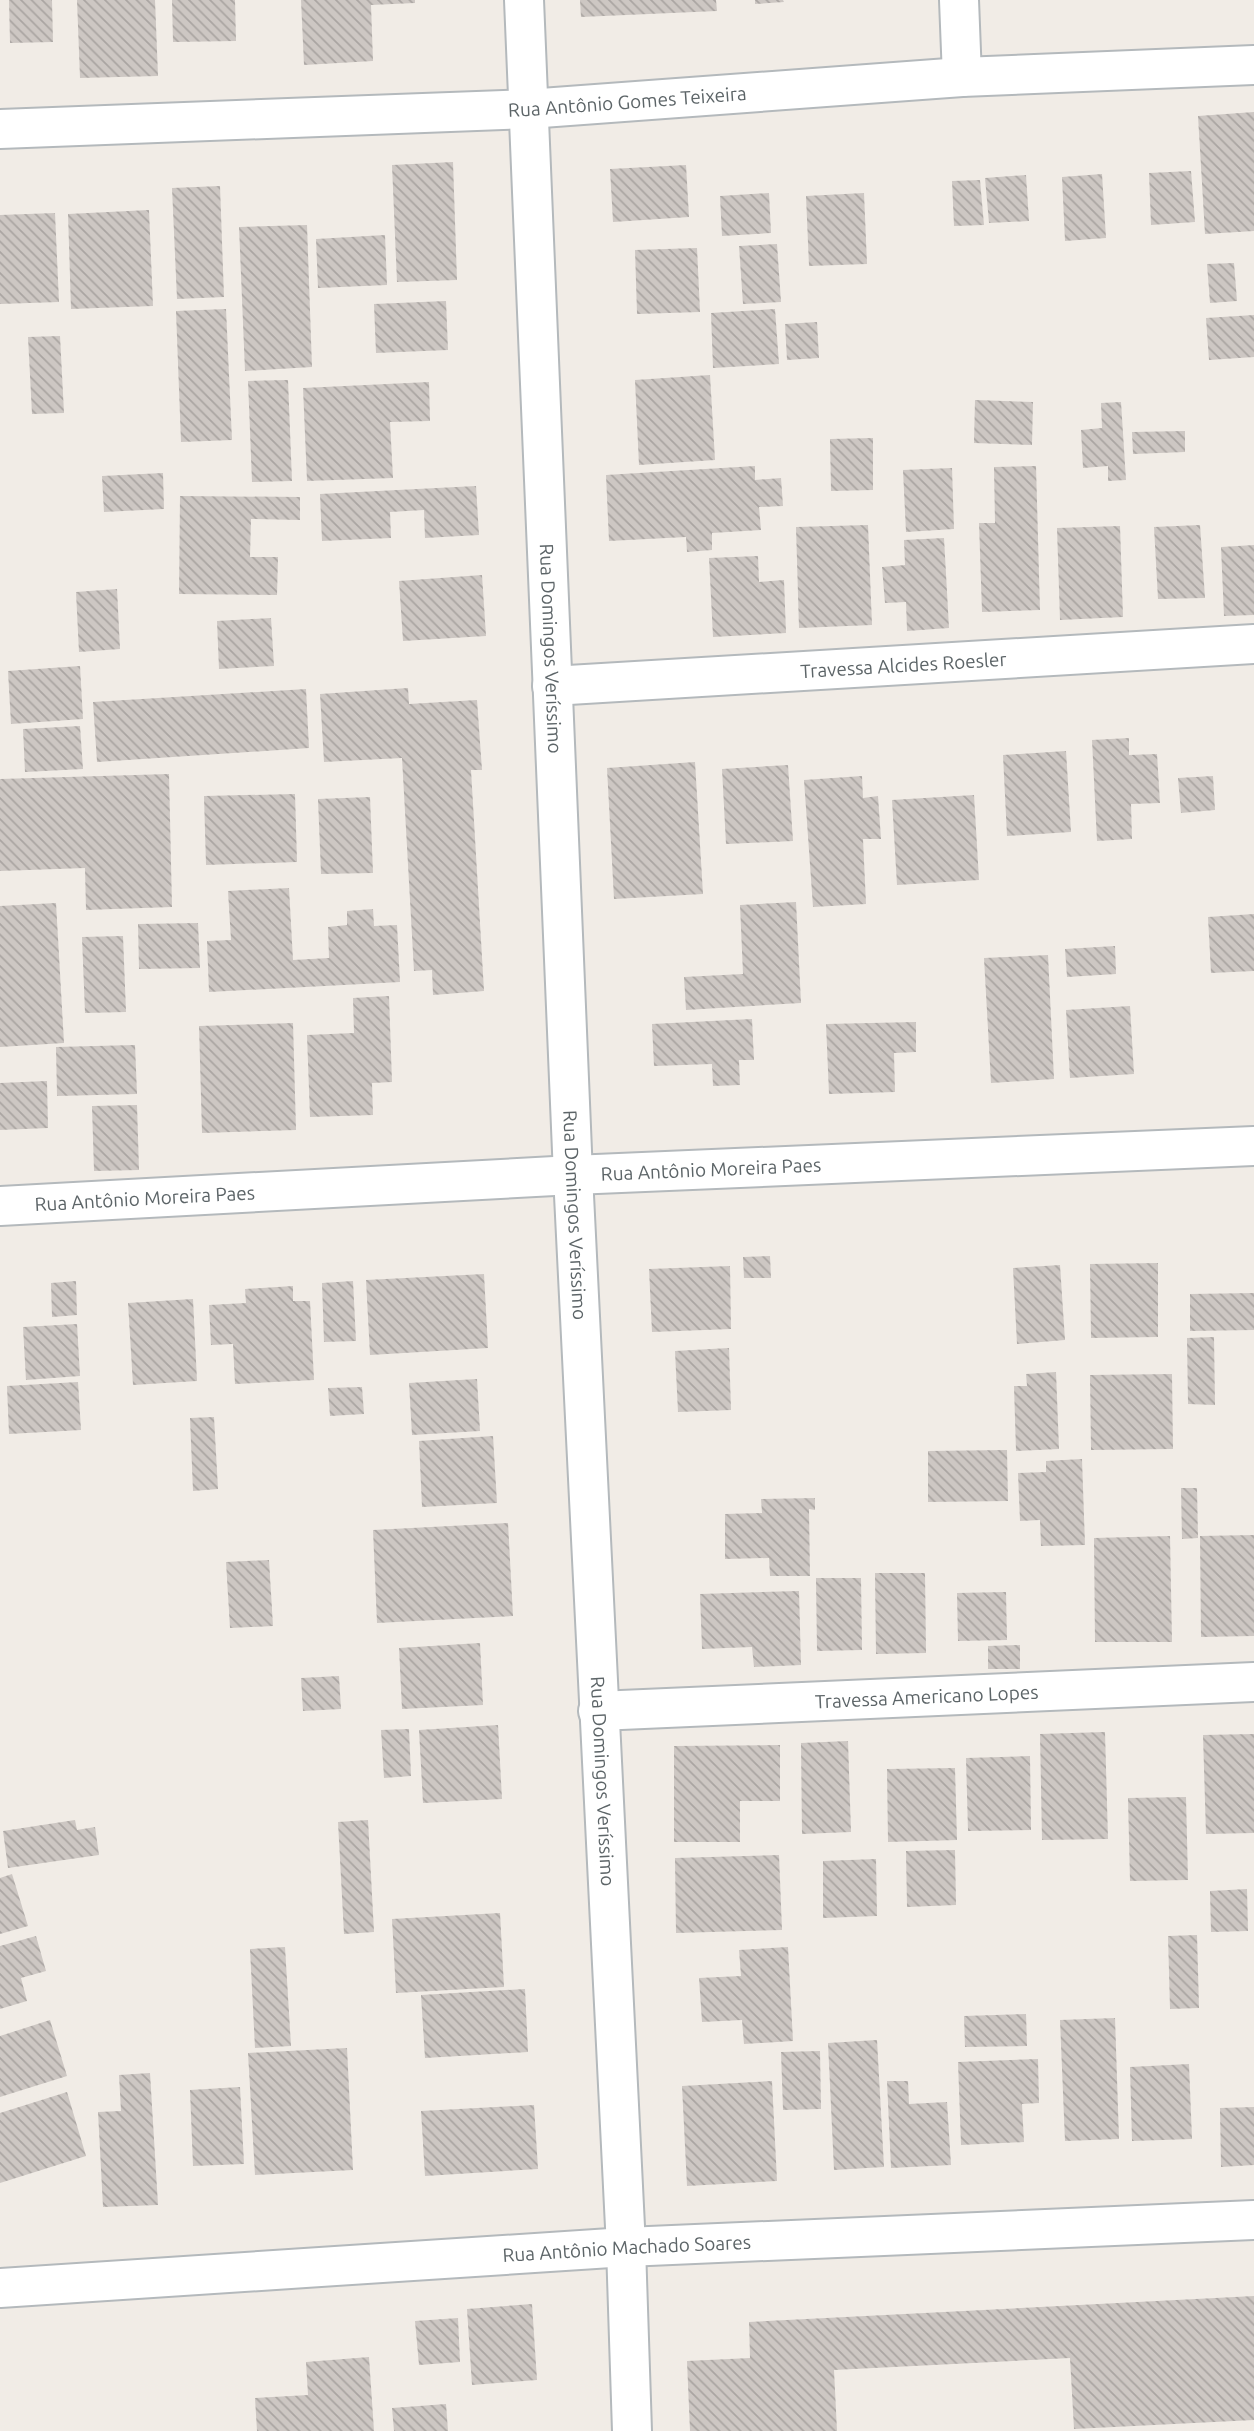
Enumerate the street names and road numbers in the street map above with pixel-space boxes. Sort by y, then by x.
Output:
street label: Rua Antônio Gomes Teixeira [508,82,747,121]
street label: Rua Domingos Veríssimo [536,543,566,754]
street label: Travessa Alcides Roesler [800,648,1007,682]
street label: Rua Domingos Veríssimo [559,1109,591,1321]
street label: Rua Antônio Moreira Paes [600,1153,822,1185]
street label: Rua Antônio Moreira Paes [34,1181,256,1215]
street label: Rua Domingos Veríssimo [587,1676,619,1887]
street label: Travessa Americano Lopes [814,1681,1039,1712]
street label: Rua Antônio Machado Soares [502,2231,751,2266]

